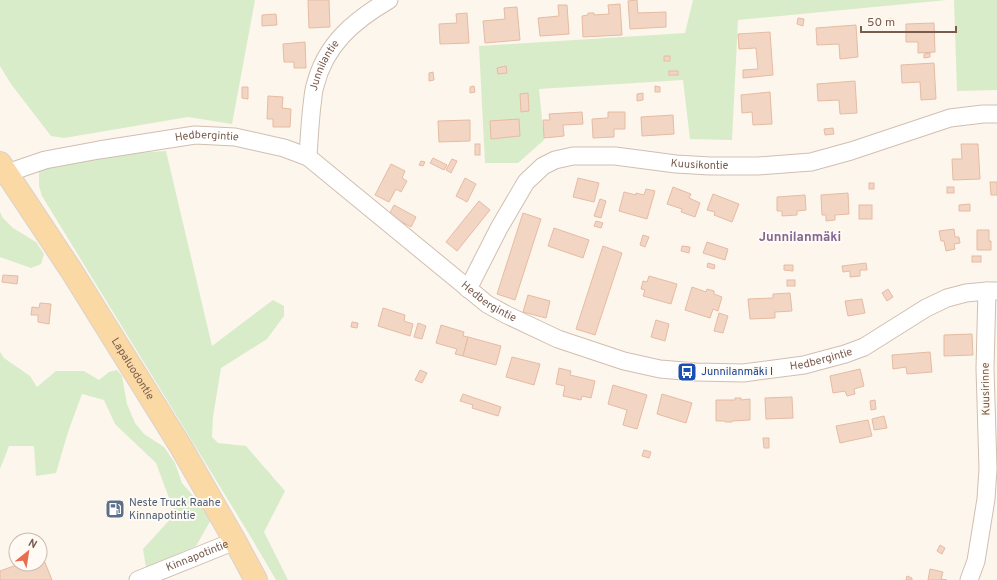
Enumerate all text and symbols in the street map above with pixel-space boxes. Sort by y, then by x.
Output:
scale bar [861,8,956,34]
text: 50 m [867,15,895,31]
street label: Junnilantie [307,37,343,93]
street label: Hedbergintie [174,128,240,145]
street label: Kuusikontie [670,156,728,173]
district label: Junnilanmäki [759,230,841,246]
street label: Hedbergintie [458,278,519,325]
street label: Lapaluodontie [108,335,157,403]
street label: Hedbergintie [789,345,855,374]
bus stop icon: Junnilanmäki I [676,361,698,383]
street label: Kuusirinne [979,362,993,416]
place label: Junnilanmäki I [701,365,773,379]
place label: Neste Truck Raahe Kinnapotintie [129,496,221,523]
fuel station icon: Neste Truck Raahe Kinnapotintie [104,498,126,520]
north arrow [8,532,48,572]
text: N [26,536,39,552]
street label: Kinnapotintie [164,537,231,575]

